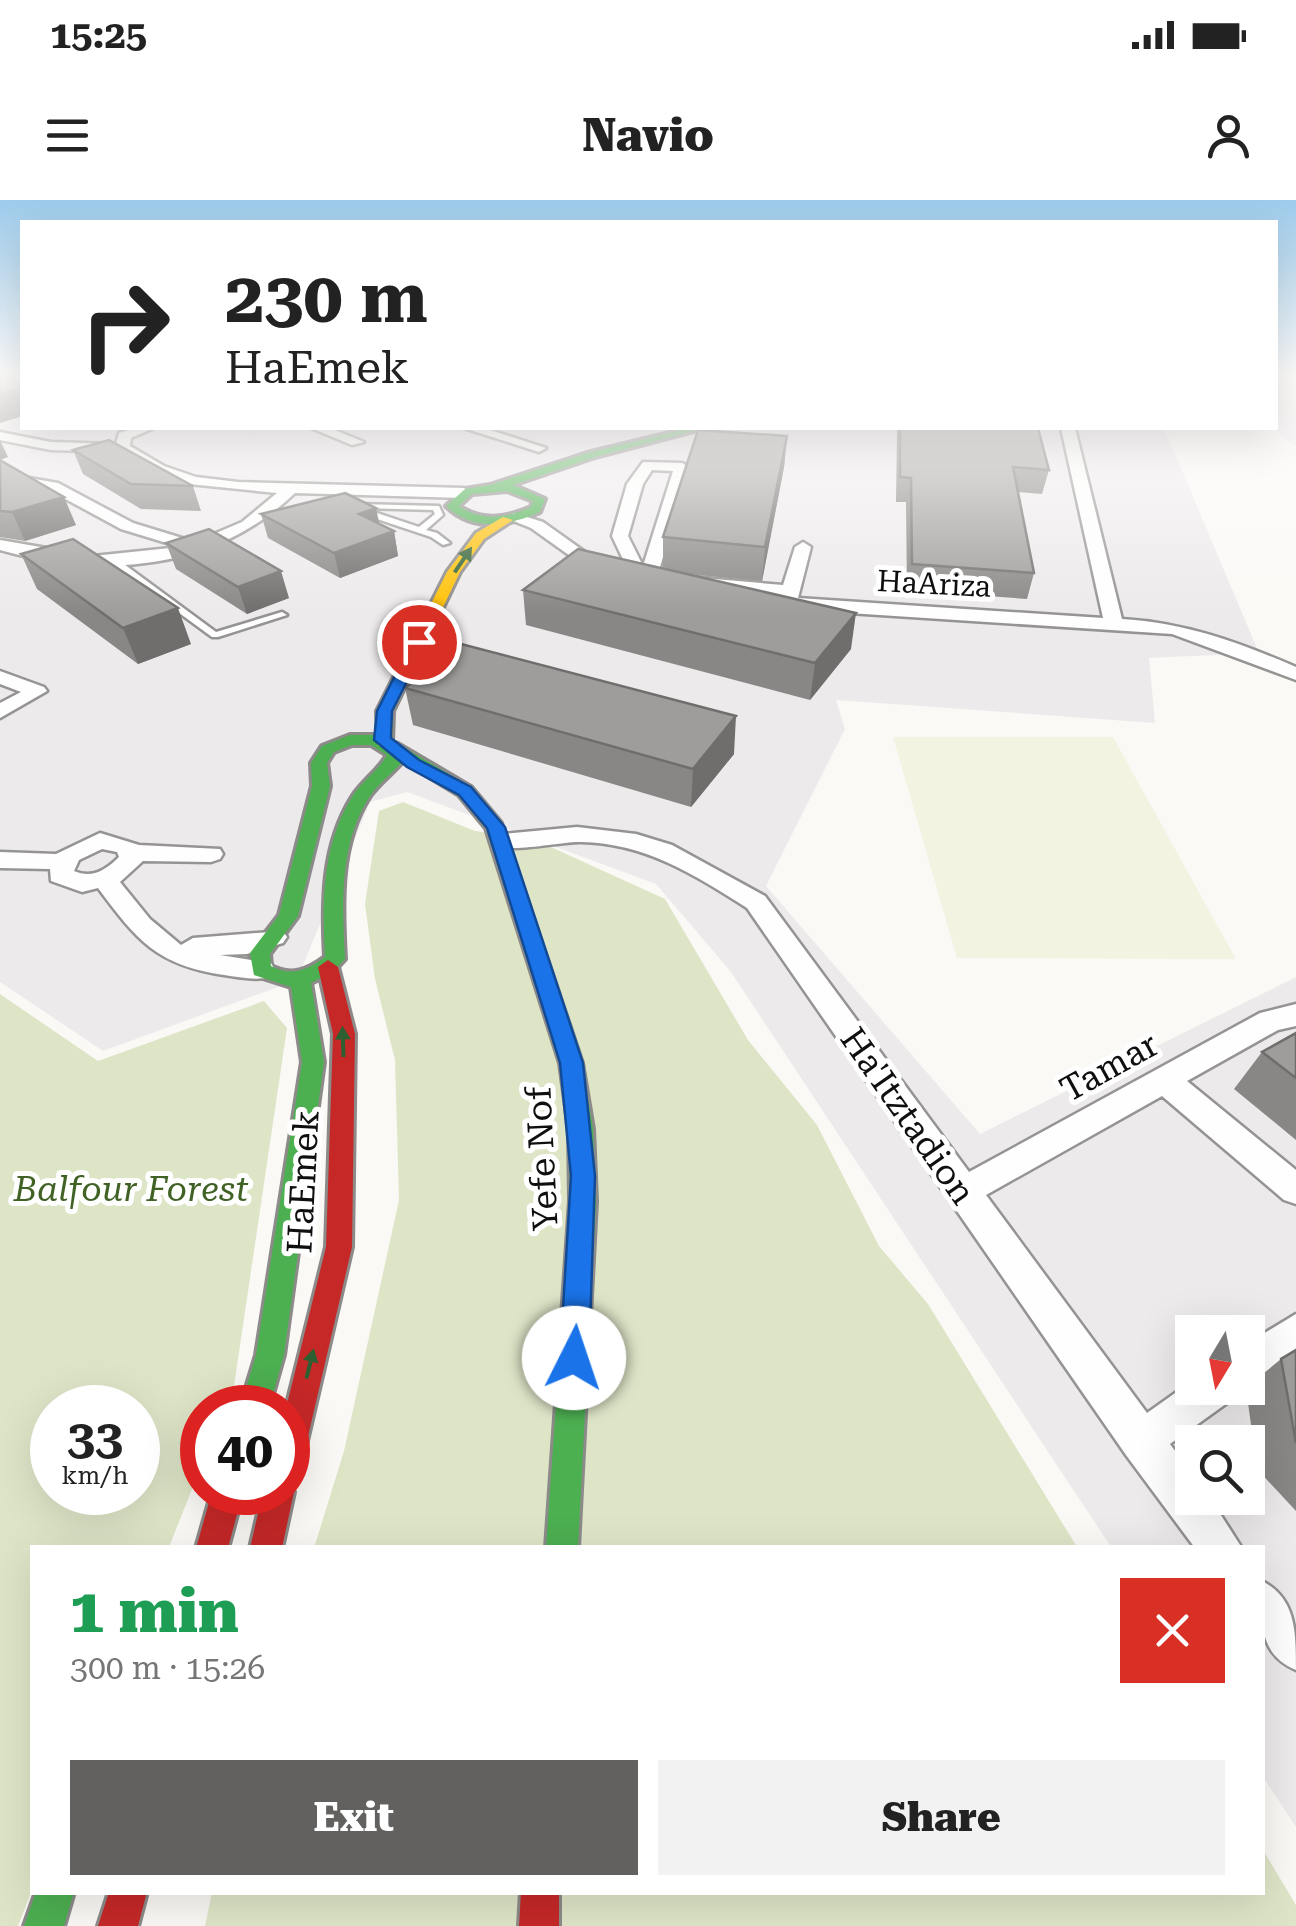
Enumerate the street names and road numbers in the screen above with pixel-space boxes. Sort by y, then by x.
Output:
street label: HaAriza [876,563,992,604]
street label: Ha'Itztadion [832,1020,983,1212]
street label: Tamar [1053,1024,1165,1111]
street label: Yefe Nof [518,1084,567,1232]
street label: HaEmek [279,1109,328,1255]

